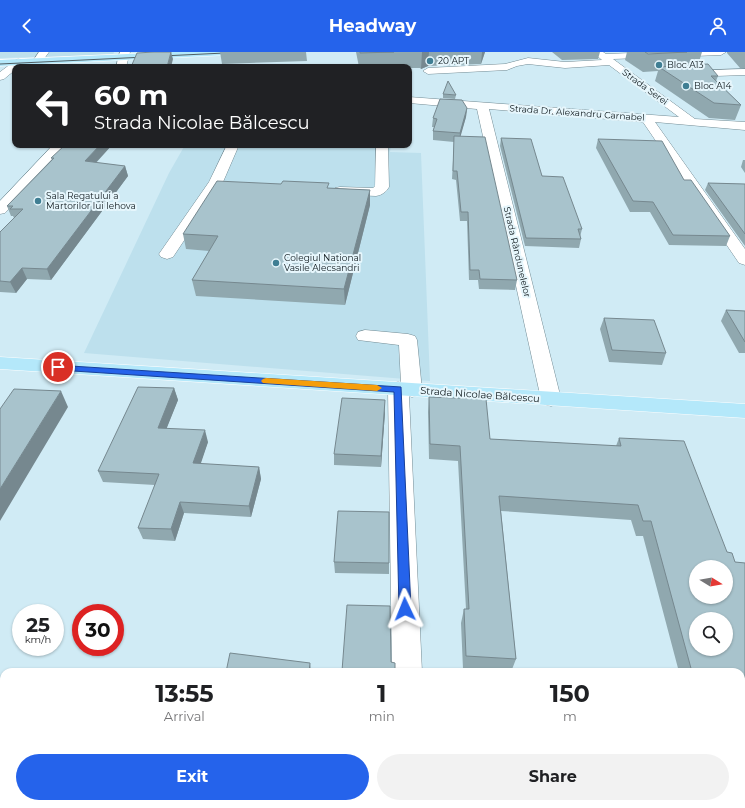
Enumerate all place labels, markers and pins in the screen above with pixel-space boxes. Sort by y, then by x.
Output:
place label: 20 APT [438,55,470,66]
marker: 20 APT [425,56,435,66]
place label: Bloc A13 [667,59,704,70]
marker: Bloc A13 [654,60,664,70]
place label: Bloc A14 [694,80,732,91]
marker: Bloc A14 [681,81,691,91]
place label: Sala Regatului a Martorilor lui Iehova [46,190,136,211]
marker: Sala Regatului a Martorilor lui Iehova [33,196,43,206]
place label: Colegiul Național Vasile Alecsandri [284,252,361,273]
marker: Colegiul Național Vasile Alecsandri [271,258,281,268]
pin [41,350,75,384]

